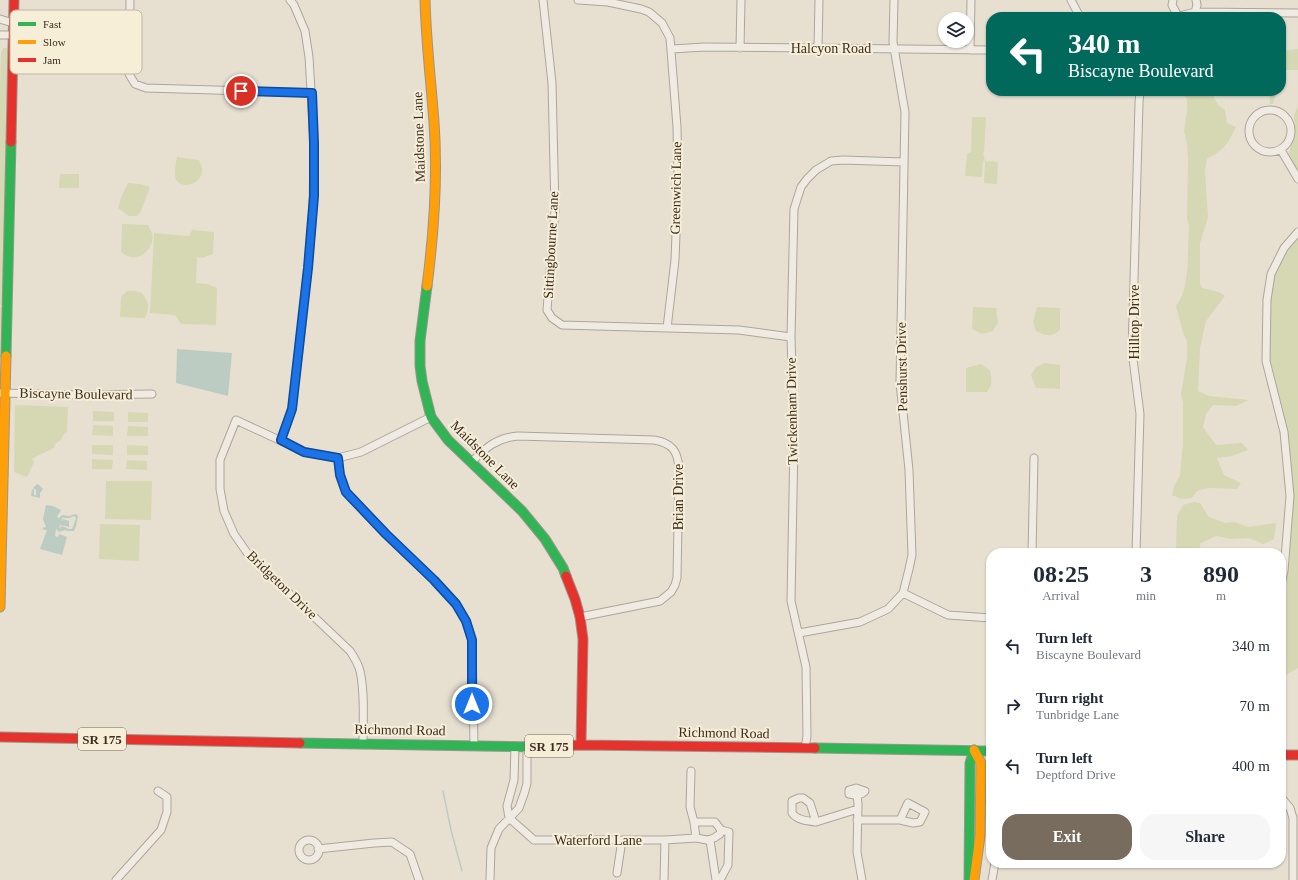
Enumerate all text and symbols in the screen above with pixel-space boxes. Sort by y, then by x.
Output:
legend [10,10,142,74]
map controls [938,12,974,48]
button: layers [938,12,974,48]
text: Fast [43,18,61,30]
icon: left [1002,28,1054,80]
text: 340 m [1068,28,1140,59]
text: Slow [43,36,66,48]
street label: Halcyon Road [791,41,871,56]
text: Jam [43,54,61,66]
text: Biscayne Boulevard [1068,61,1213,81]
pin [224,74,258,108]
icon: arrive [230,80,252,102]
street label: Maidstone Lane [410,91,428,183]
street label: Greenwich Lane [668,141,684,235]
street label: Sittingbourne Lane [541,191,561,299]
street label: Hilltop Drive [1127,284,1142,360]
street label: Penshurst Drive [894,322,910,412]
street label: Twickenham Drive [784,357,800,465]
street label: Biscayne Boulevard [19,386,133,402]
street label: Maidstone Lane [448,418,522,492]
street label: Brian Drive [671,464,686,530]
street label: Bridgeton Drive [244,548,320,622]
text: 08:25 [1033,561,1089,587]
text: 3 [1140,561,1152,587]
text: 890 [1203,561,1239,587]
text: Arrival [1042,588,1080,603]
text: min [1136,588,1156,603]
text: m [1216,588,1226,603]
text: Turn left [1036,630,1093,646]
icon: left [1002,635,1024,657]
text: 340 m [1232,638,1270,654]
text: Biscayne Boulevard [1036,647,1141,662]
position arrow [451,683,493,725]
text: Turn right [1036,690,1103,706]
icon: right [1002,695,1024,717]
text: 70 m [1240,698,1270,714]
text: Tunbridge Lane [1036,707,1119,722]
street label: Richmond Road [354,722,446,738]
street label: Richmond Road [678,725,770,741]
road number: SR 175 [78,728,126,750]
road number: SR 175 [525,735,573,757]
text: Turn left [1036,750,1093,766]
icon: left [1002,755,1024,777]
text: 400 m [1232,758,1270,774]
text: Deptford Drive [1036,767,1116,782]
button: Exit [1002,814,1132,860]
button: Share [1140,814,1270,860]
street label: Waterford Lane [554,833,642,848]

